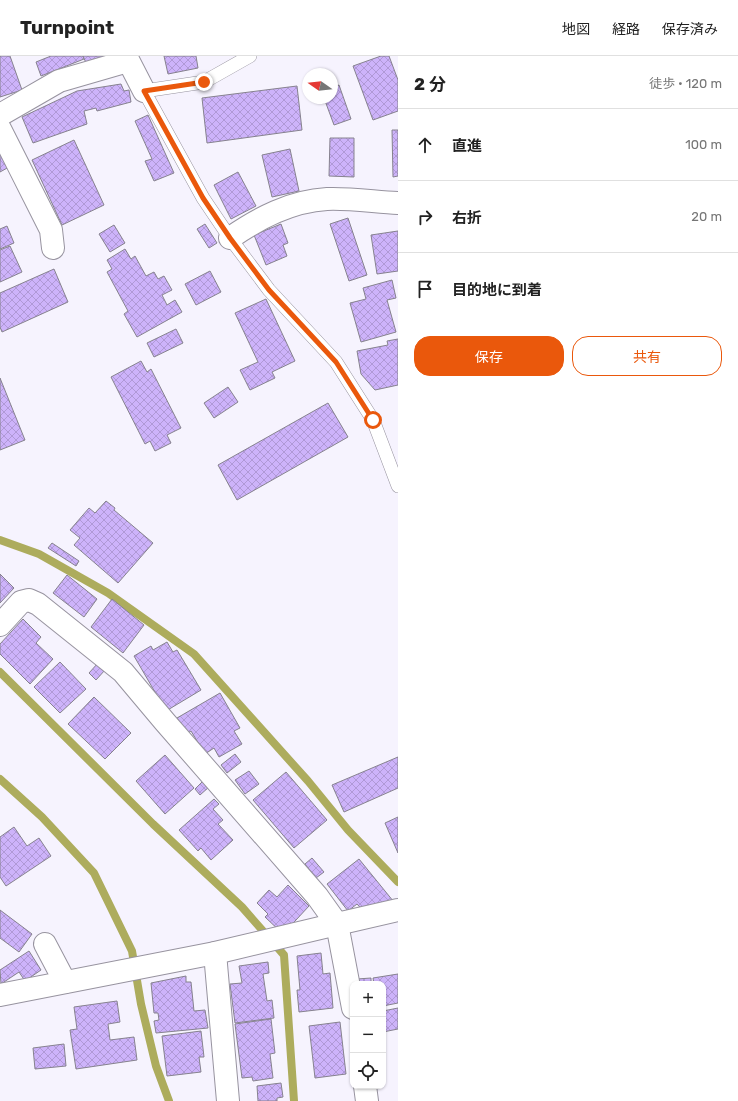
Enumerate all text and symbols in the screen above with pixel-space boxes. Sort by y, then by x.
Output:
text: Turnpoint [20,16,114,39]
text: 地図 [562,21,590,38]
text: 経路 [612,21,640,38]
text: 保存済み [662,21,718,38]
north arrow [302,68,338,104]
route end [195,73,213,91]
text: 2 分 [414,74,446,94]
text: 徒歩 · 120 m [649,76,722,91]
icon: ahead [414,134,436,156]
text: 直進 [452,137,482,155]
text: 100 m [685,137,722,152]
icon: right [414,206,436,228]
text: 右折 [452,209,482,227]
text: 20 m [691,209,722,224]
icon: arrive [414,278,436,300]
text: 目的地に到着 [452,281,542,299]
button: 保存 [414,336,564,376]
button: 共有 [572,336,722,376]
route start [364,411,382,429]
map controls [350,981,386,1089]
button: + [350,981,386,1017]
button: − [350,1017,386,1053]
button: locate [350,1053,386,1089]

